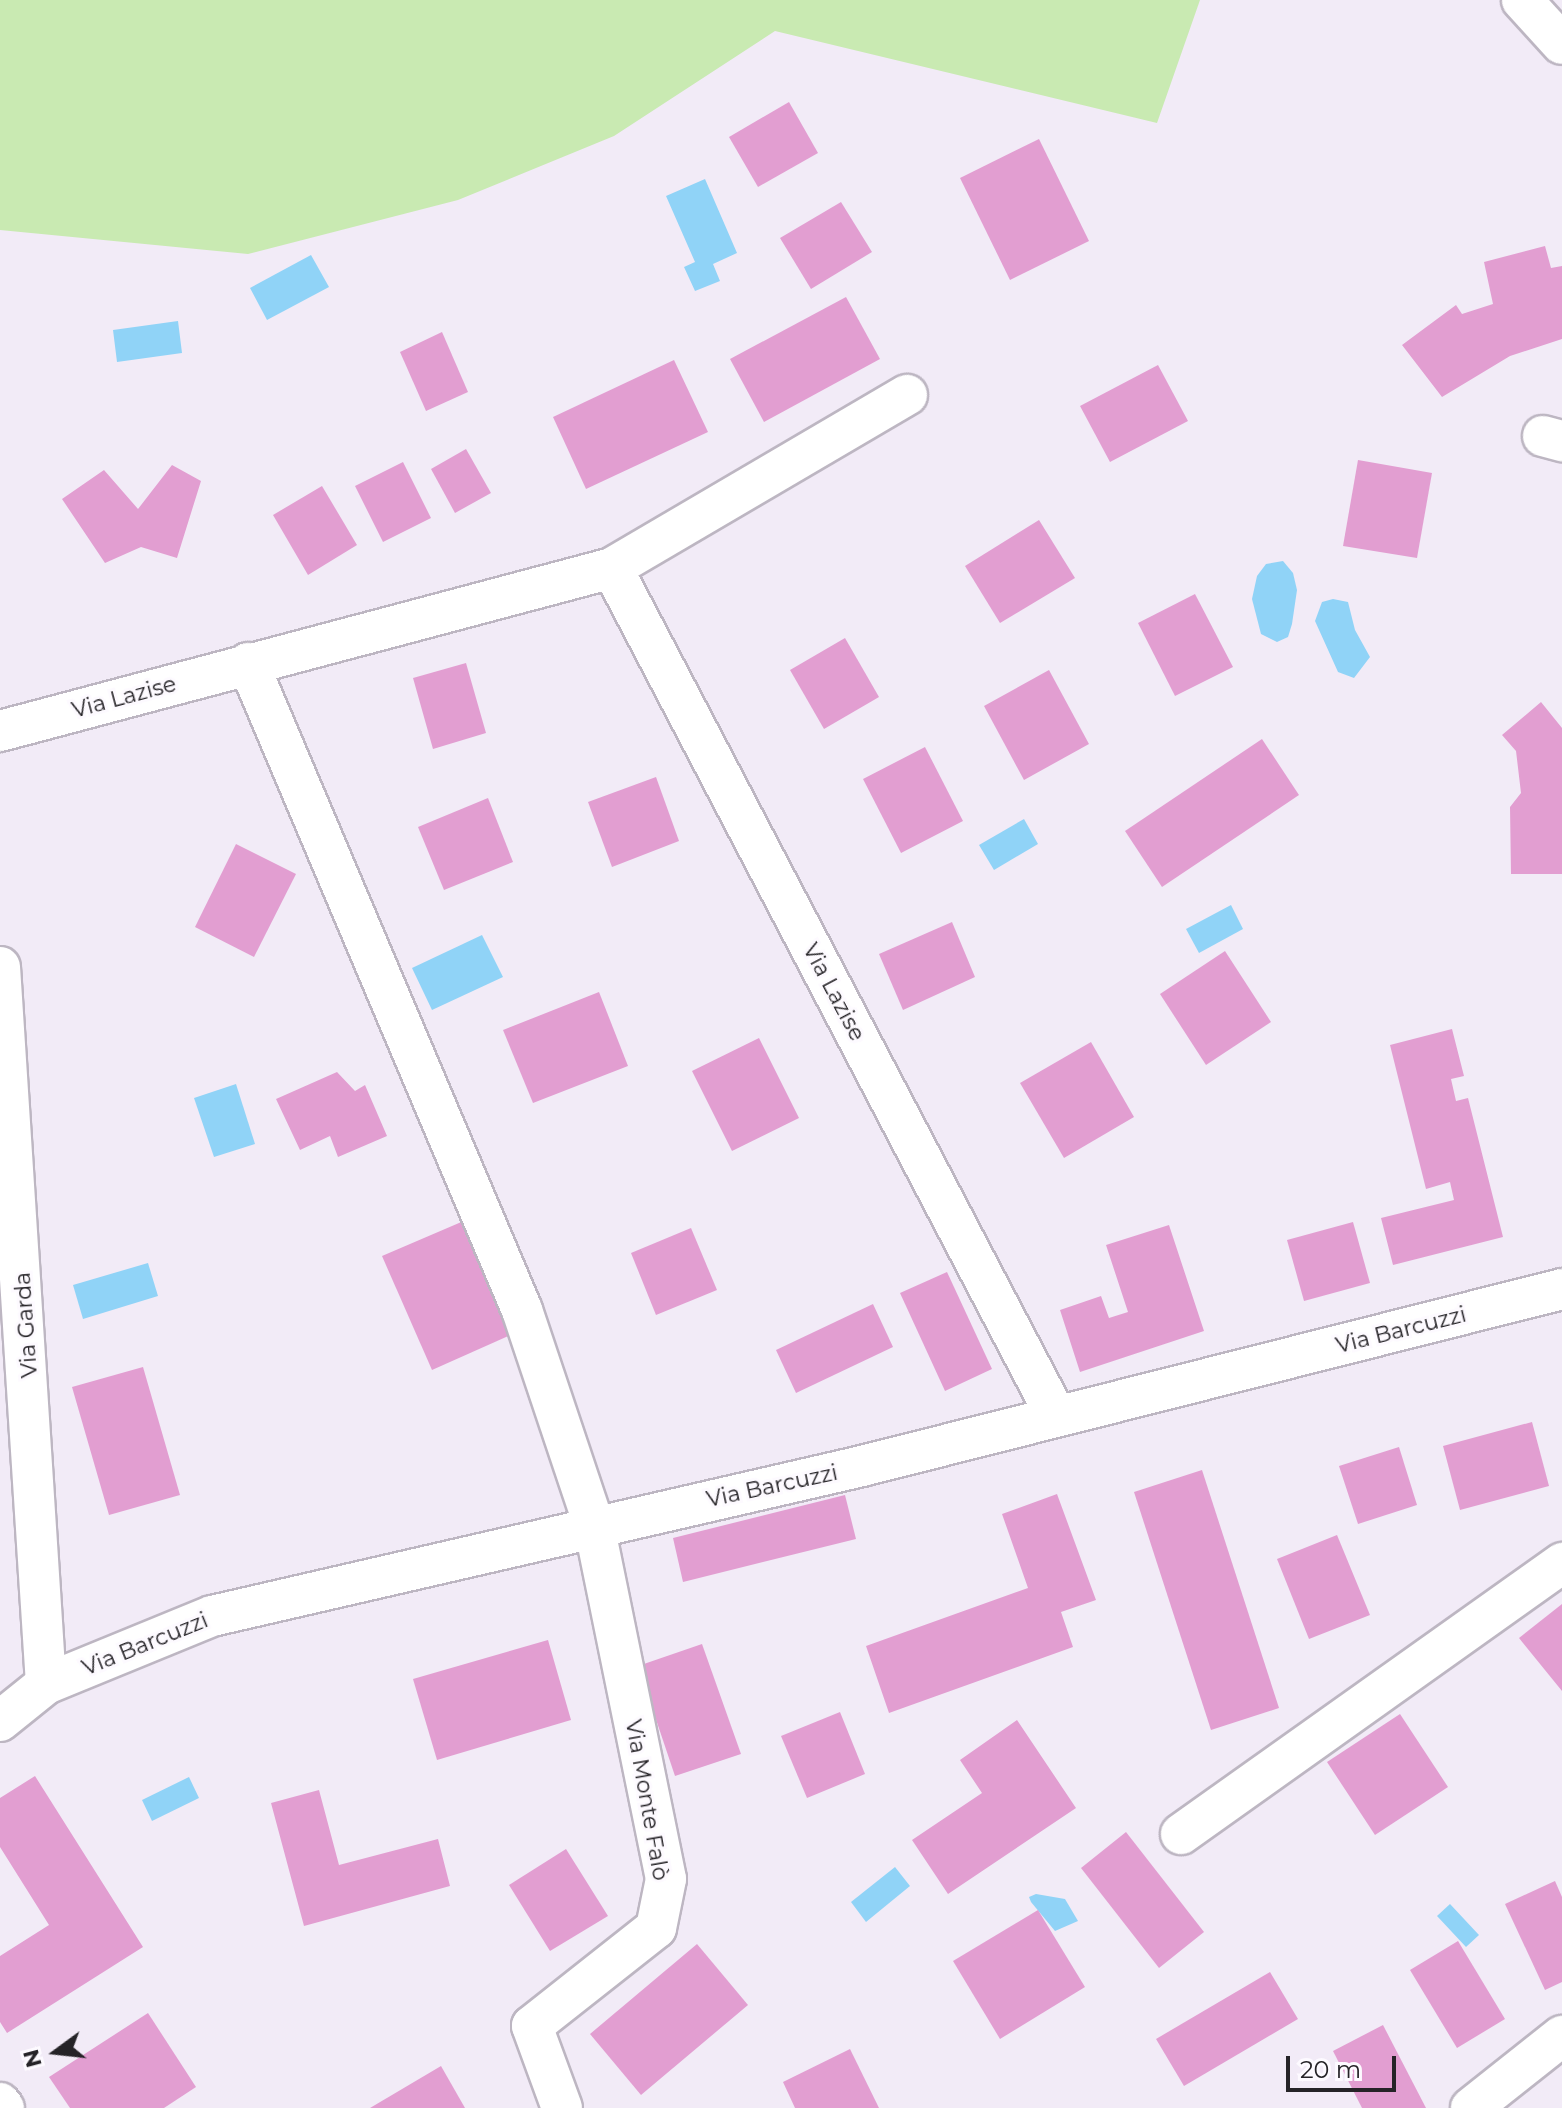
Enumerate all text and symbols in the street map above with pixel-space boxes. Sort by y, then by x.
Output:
street label: Via Lazise [69,670,179,724]
street label: Via Lazise [797,939,871,1045]
street label: Via Garda [9,1271,43,1379]
street label: Via Barcuzzi [1333,1301,1469,1359]
street label: Via Barcuzzi [704,1459,840,1513]
street label: Via Barcuzzi [78,1607,212,1681]
street label: Via Monte Falò [620,1717,674,1883]
north arrow [16,2012,96,2092]
scale bar [1290,2040,1400,2090]
text: N [17,2046,48,2070]
text: 20 m [1300,2055,1361,2084]

